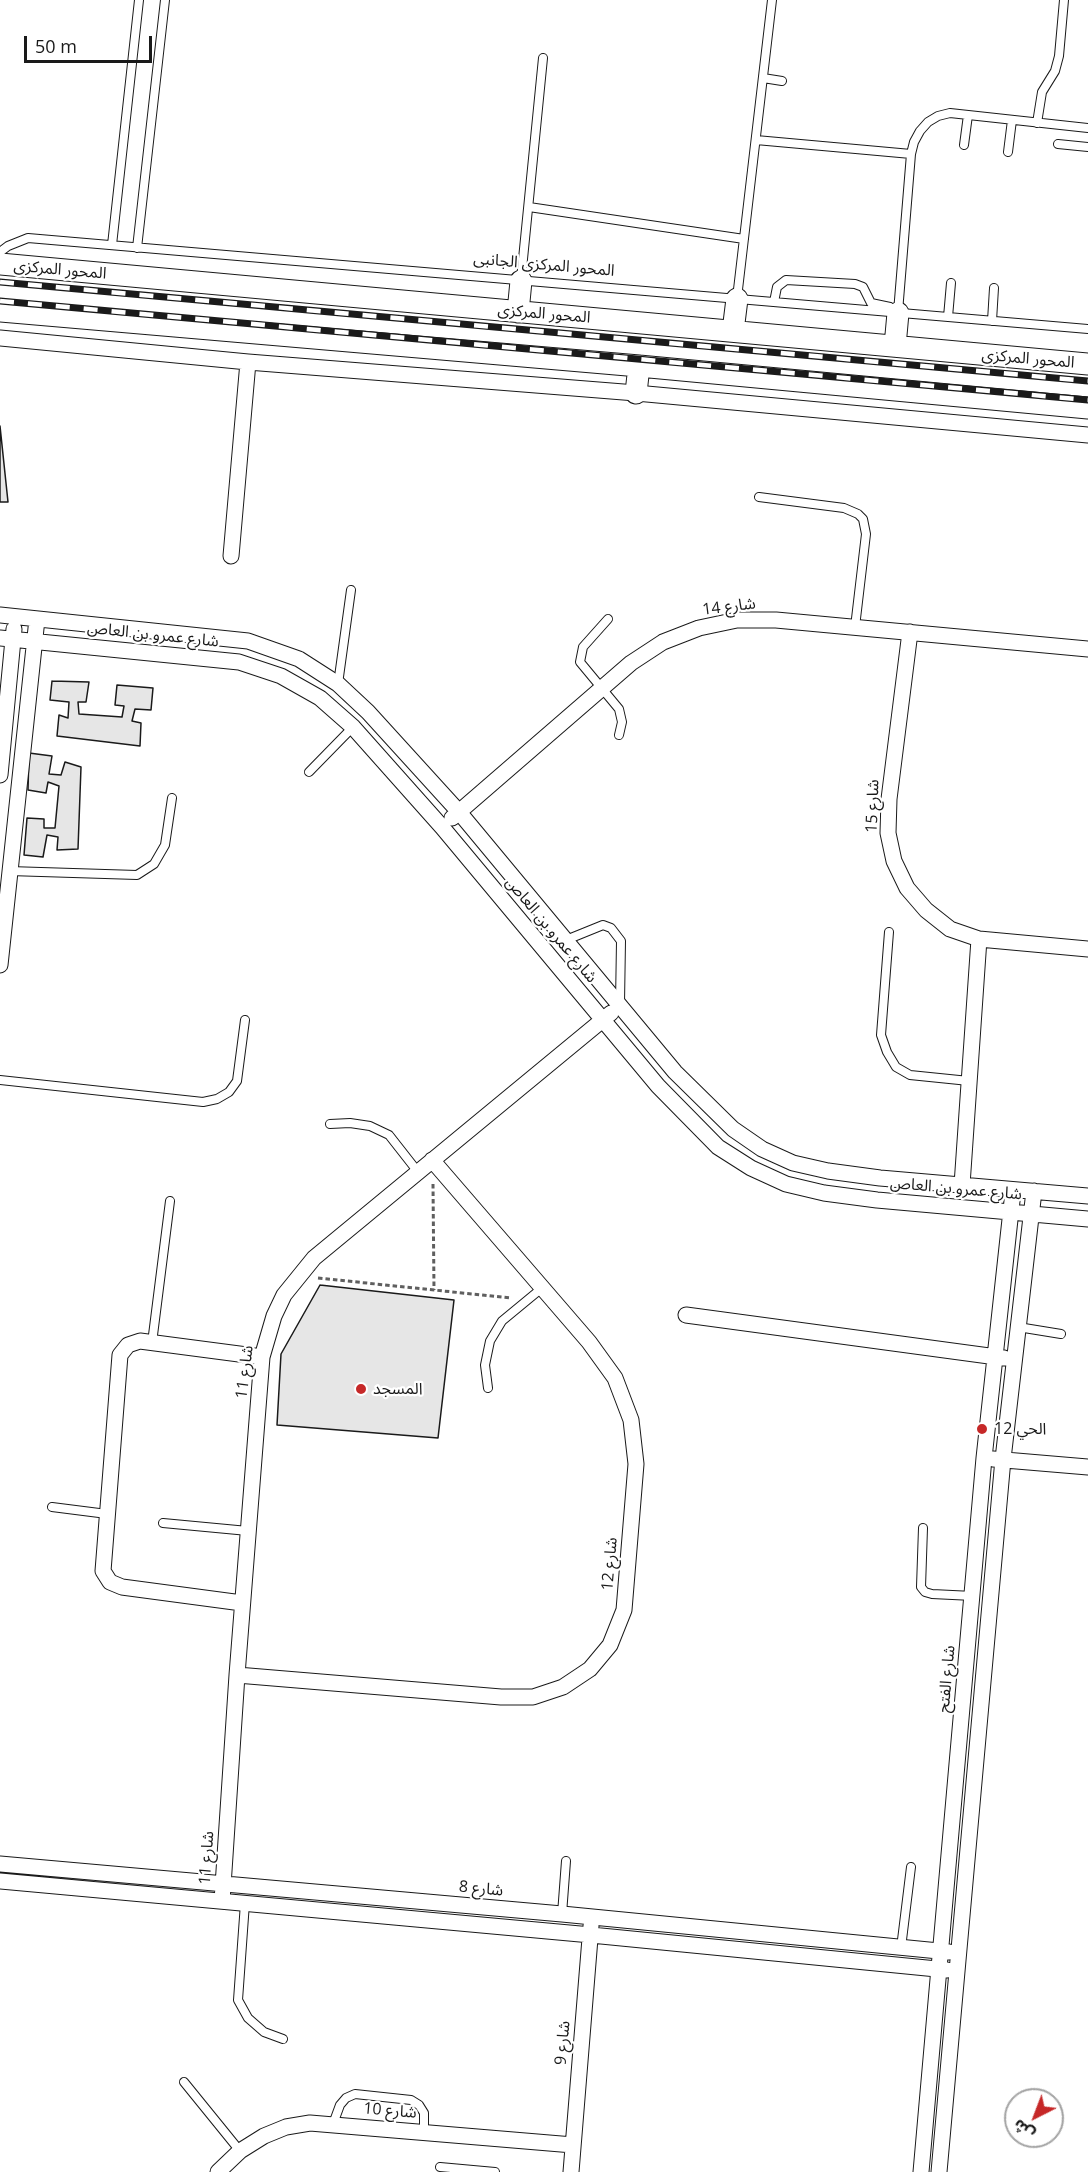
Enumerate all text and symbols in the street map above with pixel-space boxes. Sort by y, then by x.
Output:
scale bar [27,24,154,62]
text: 50 m [35,34,77,58]
street label: المحور المركزى الجانبى [473,249,615,281]
street label: المحور المركزى [13,256,107,284]
street label: المحور المركزى [497,300,591,328]
street label: المحور المركزى [981,345,1075,373]
street label: شارع 14 [701,594,757,620]
street label: شارع عمرو بن العاص [86,619,220,651]
street label: شارع 15 [862,779,884,833]
street label: شارع عمرو بن العاص [501,873,601,987]
street label: شارع عمرو بن العاص [889,1174,1023,1204]
street label: شارع 11 [232,1344,258,1400]
place label: المسجد [373,1379,423,1399]
marker: المسجد [354,1382,368,1396]
place label: الحي 12 [994,1419,1046,1439]
marker: الحي 12 [975,1422,989,1436]
street label: شارع 12 [598,1536,622,1592]
street label: شارع الفتح [934,1645,960,1713]
street label: شارع 11 [196,1831,218,1885]
street label: شارع 8 [458,1877,504,1901]
street label: شارع 9 [551,2020,575,2066]
north arrow [1004,2088,1064,2148]
street label: شارع 10 [362,2099,418,2123]
text: ش [1008,2114,1039,2145]

